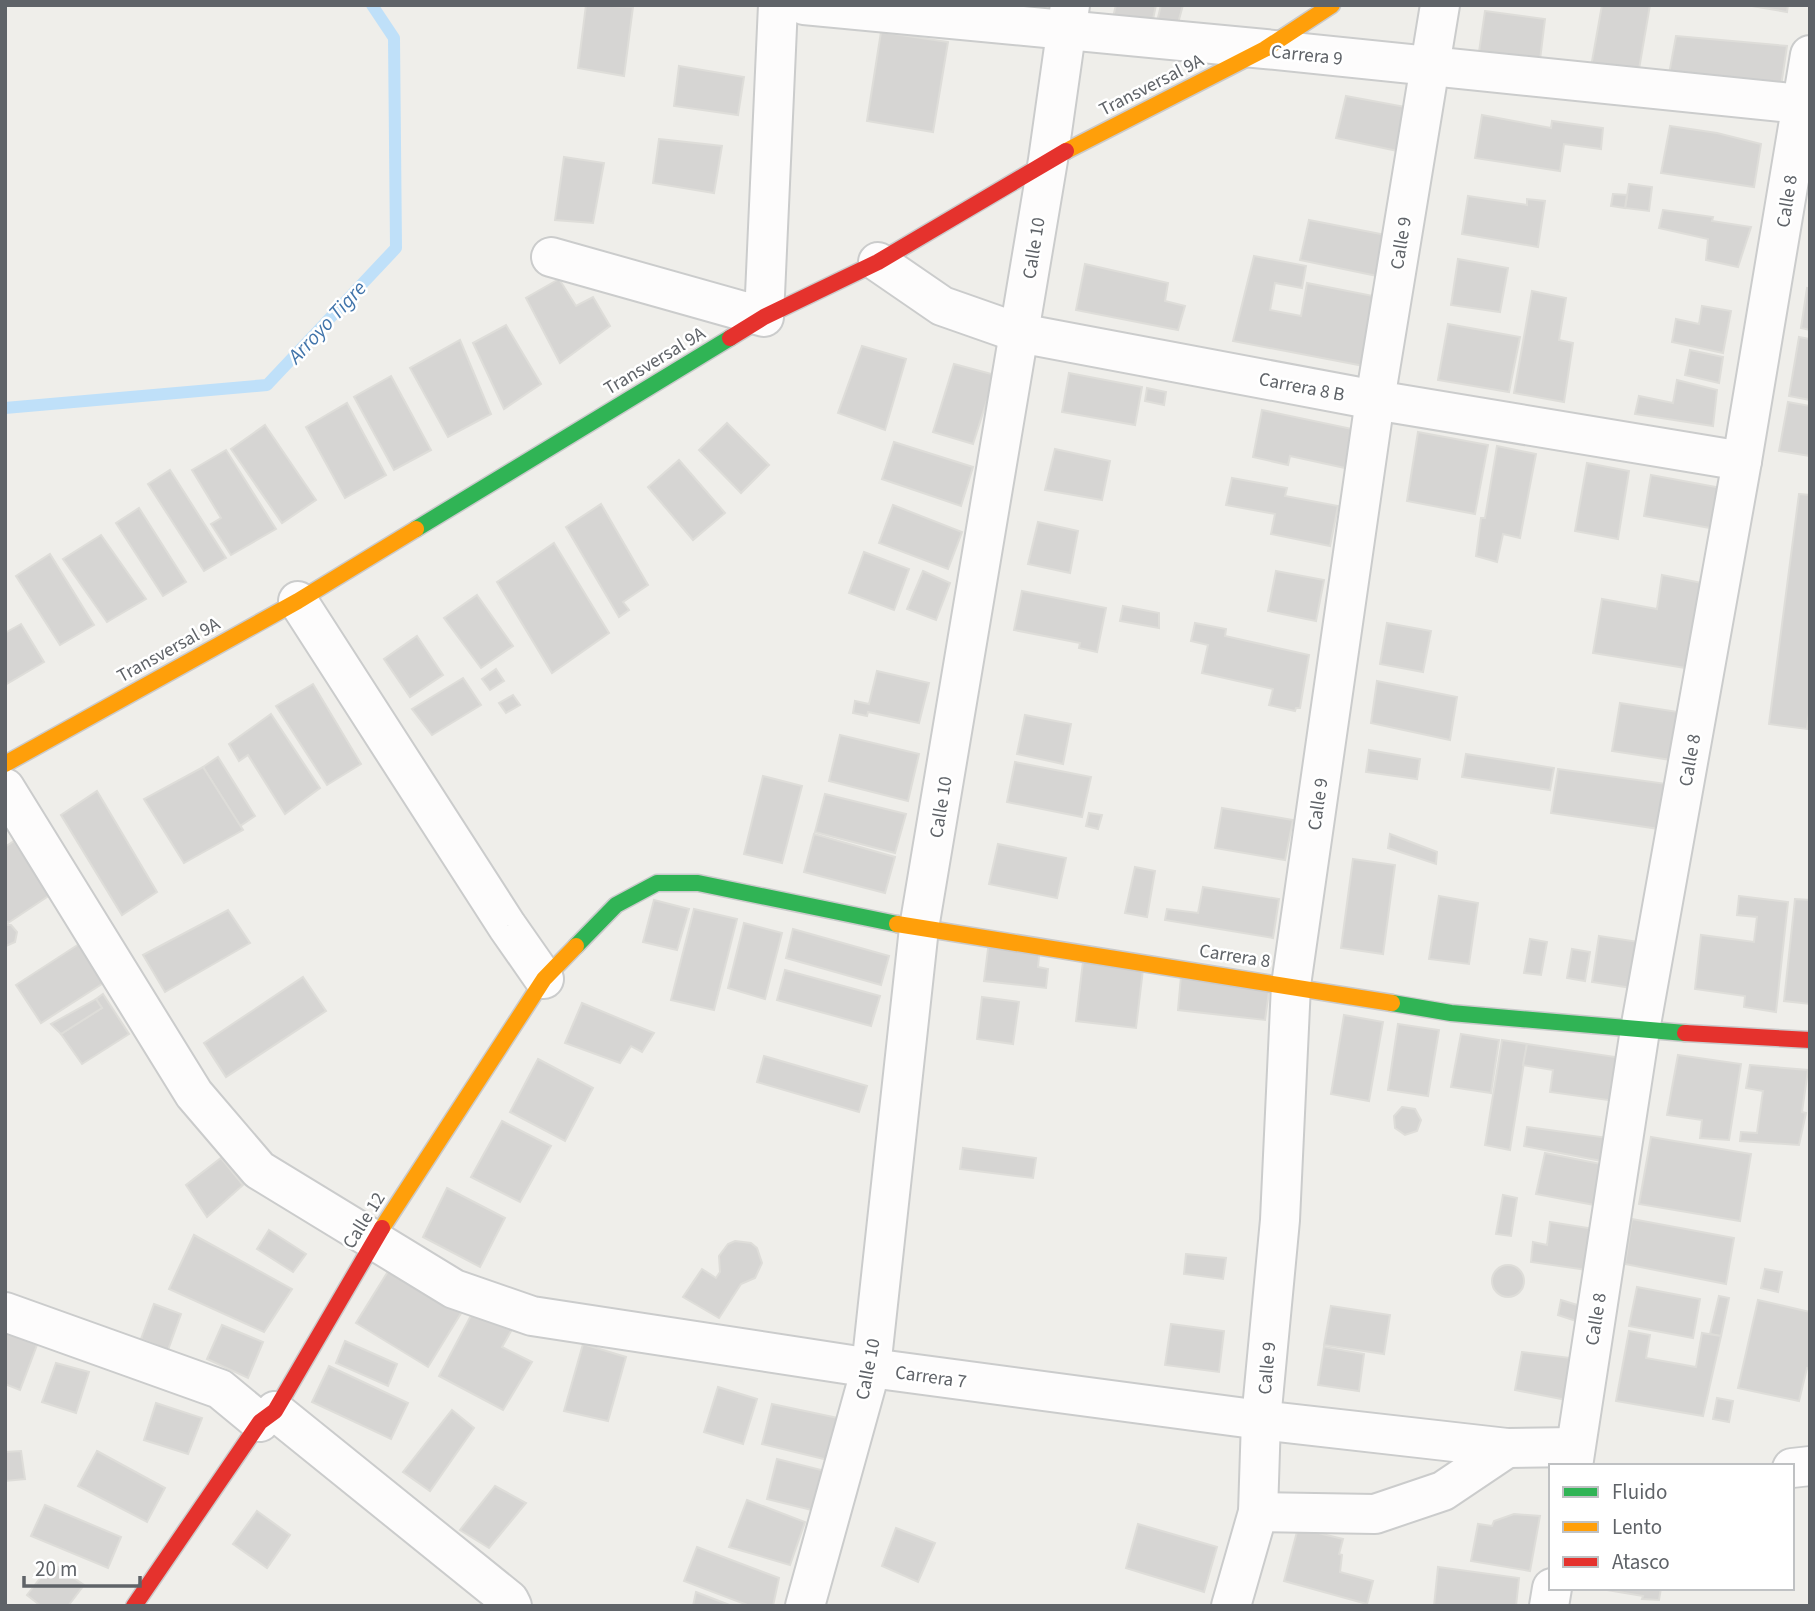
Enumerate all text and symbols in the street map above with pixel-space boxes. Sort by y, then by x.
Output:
street label: Carrera 9 [1270,38,1344,73]
street label: Transversal 9A [1095,47,1209,123]
street label: Calle 8 [1770,173,1805,229]
street label: Calle 10 [1016,215,1053,281]
street label: Calle 9 [1384,215,1419,271]
water label: Arroyo Tigre [279,274,373,372]
street label: Transversal 9A [599,320,711,402]
street label: Carrera 8 B [1257,366,1347,409]
street label: Transversal 9A [112,611,226,690]
street label: Calle 8 [1673,732,1708,789]
street label: Calle 10 [923,774,960,840]
street label: Calle 9 [1301,776,1336,832]
street label: Carrera 8 [1197,938,1272,975]
street label: Calle 12 [336,1187,392,1254]
street label: Calle 8 [1579,1291,1614,1347]
street label: Calle 10 [849,1336,888,1402]
street label: Calle 9 [1252,1341,1283,1396]
street label: Carrera 7 [893,1359,968,1396]
legend [1549,1464,1794,1590]
text: Fluido [1612,1477,1667,1507]
text: Lento [1612,1512,1662,1542]
scale bar [24,1544,140,1588]
text: Atasco [1612,1547,1670,1577]
text: 20 m [35,1554,77,1584]

